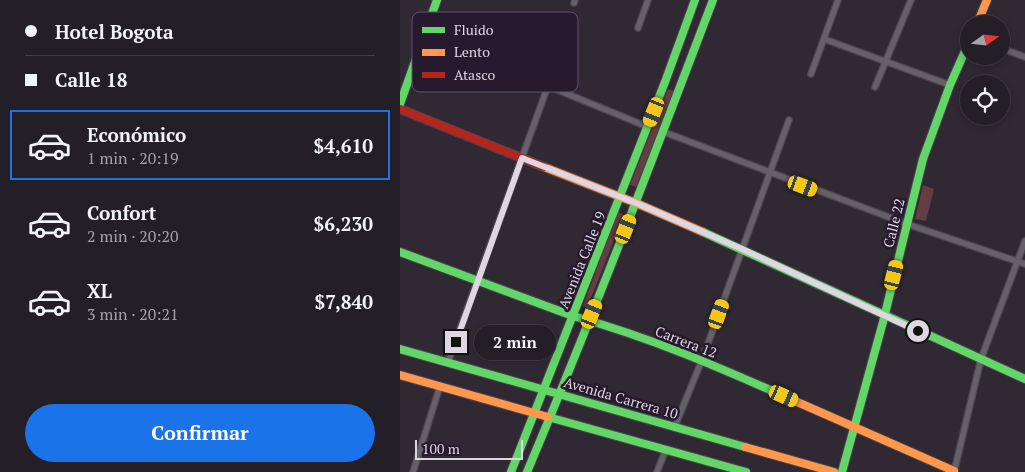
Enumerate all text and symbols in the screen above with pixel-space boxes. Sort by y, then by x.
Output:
legend [412,12,578,92]
north arrow [960,15,1010,65]
map controls [960,15,1010,125]
text: Hotel Bogota [55,19,174,44]
text: Fluido [454,20,494,39]
text: Lento [454,42,490,61]
text: Atasco [454,65,495,84]
text: Calle 18 [55,67,127,92]
button: locate [960,75,1010,125]
car [641,95,666,129]
text: Económico [87,122,186,147]
icon: car [27,123,72,168]
text: $4,610 [314,133,373,158]
text: 1 min · 20:19 [87,147,179,169]
car [786,174,819,198]
street label: Calle 22 [878,196,909,249]
text: Confort [87,200,156,225]
icon: car [27,201,72,246]
street label: Avenida Calle 19 [553,208,610,311]
text: $6,230 [314,211,373,236]
car [613,212,638,246]
text: 2 min · 20:20 [87,225,179,247]
car [883,259,904,291]
text: XL [87,278,112,303]
icon: car [27,279,72,324]
text: $7,840 [315,289,373,314]
car [579,297,604,331]
car [706,297,731,331]
text: 3 min · 20:21 [87,303,179,325]
route start [907,320,929,342]
street label: Carrera 12 [653,321,720,362]
callout: 2 min [474,324,556,360]
route end [445,331,467,353]
text: 2 min [493,331,537,353]
street label: Avenida Carrera 10 [562,372,680,423]
car [767,383,800,409]
button: Confirmar [25,404,375,462]
scale bar [415,437,522,460]
text: 100 m [422,439,460,458]

